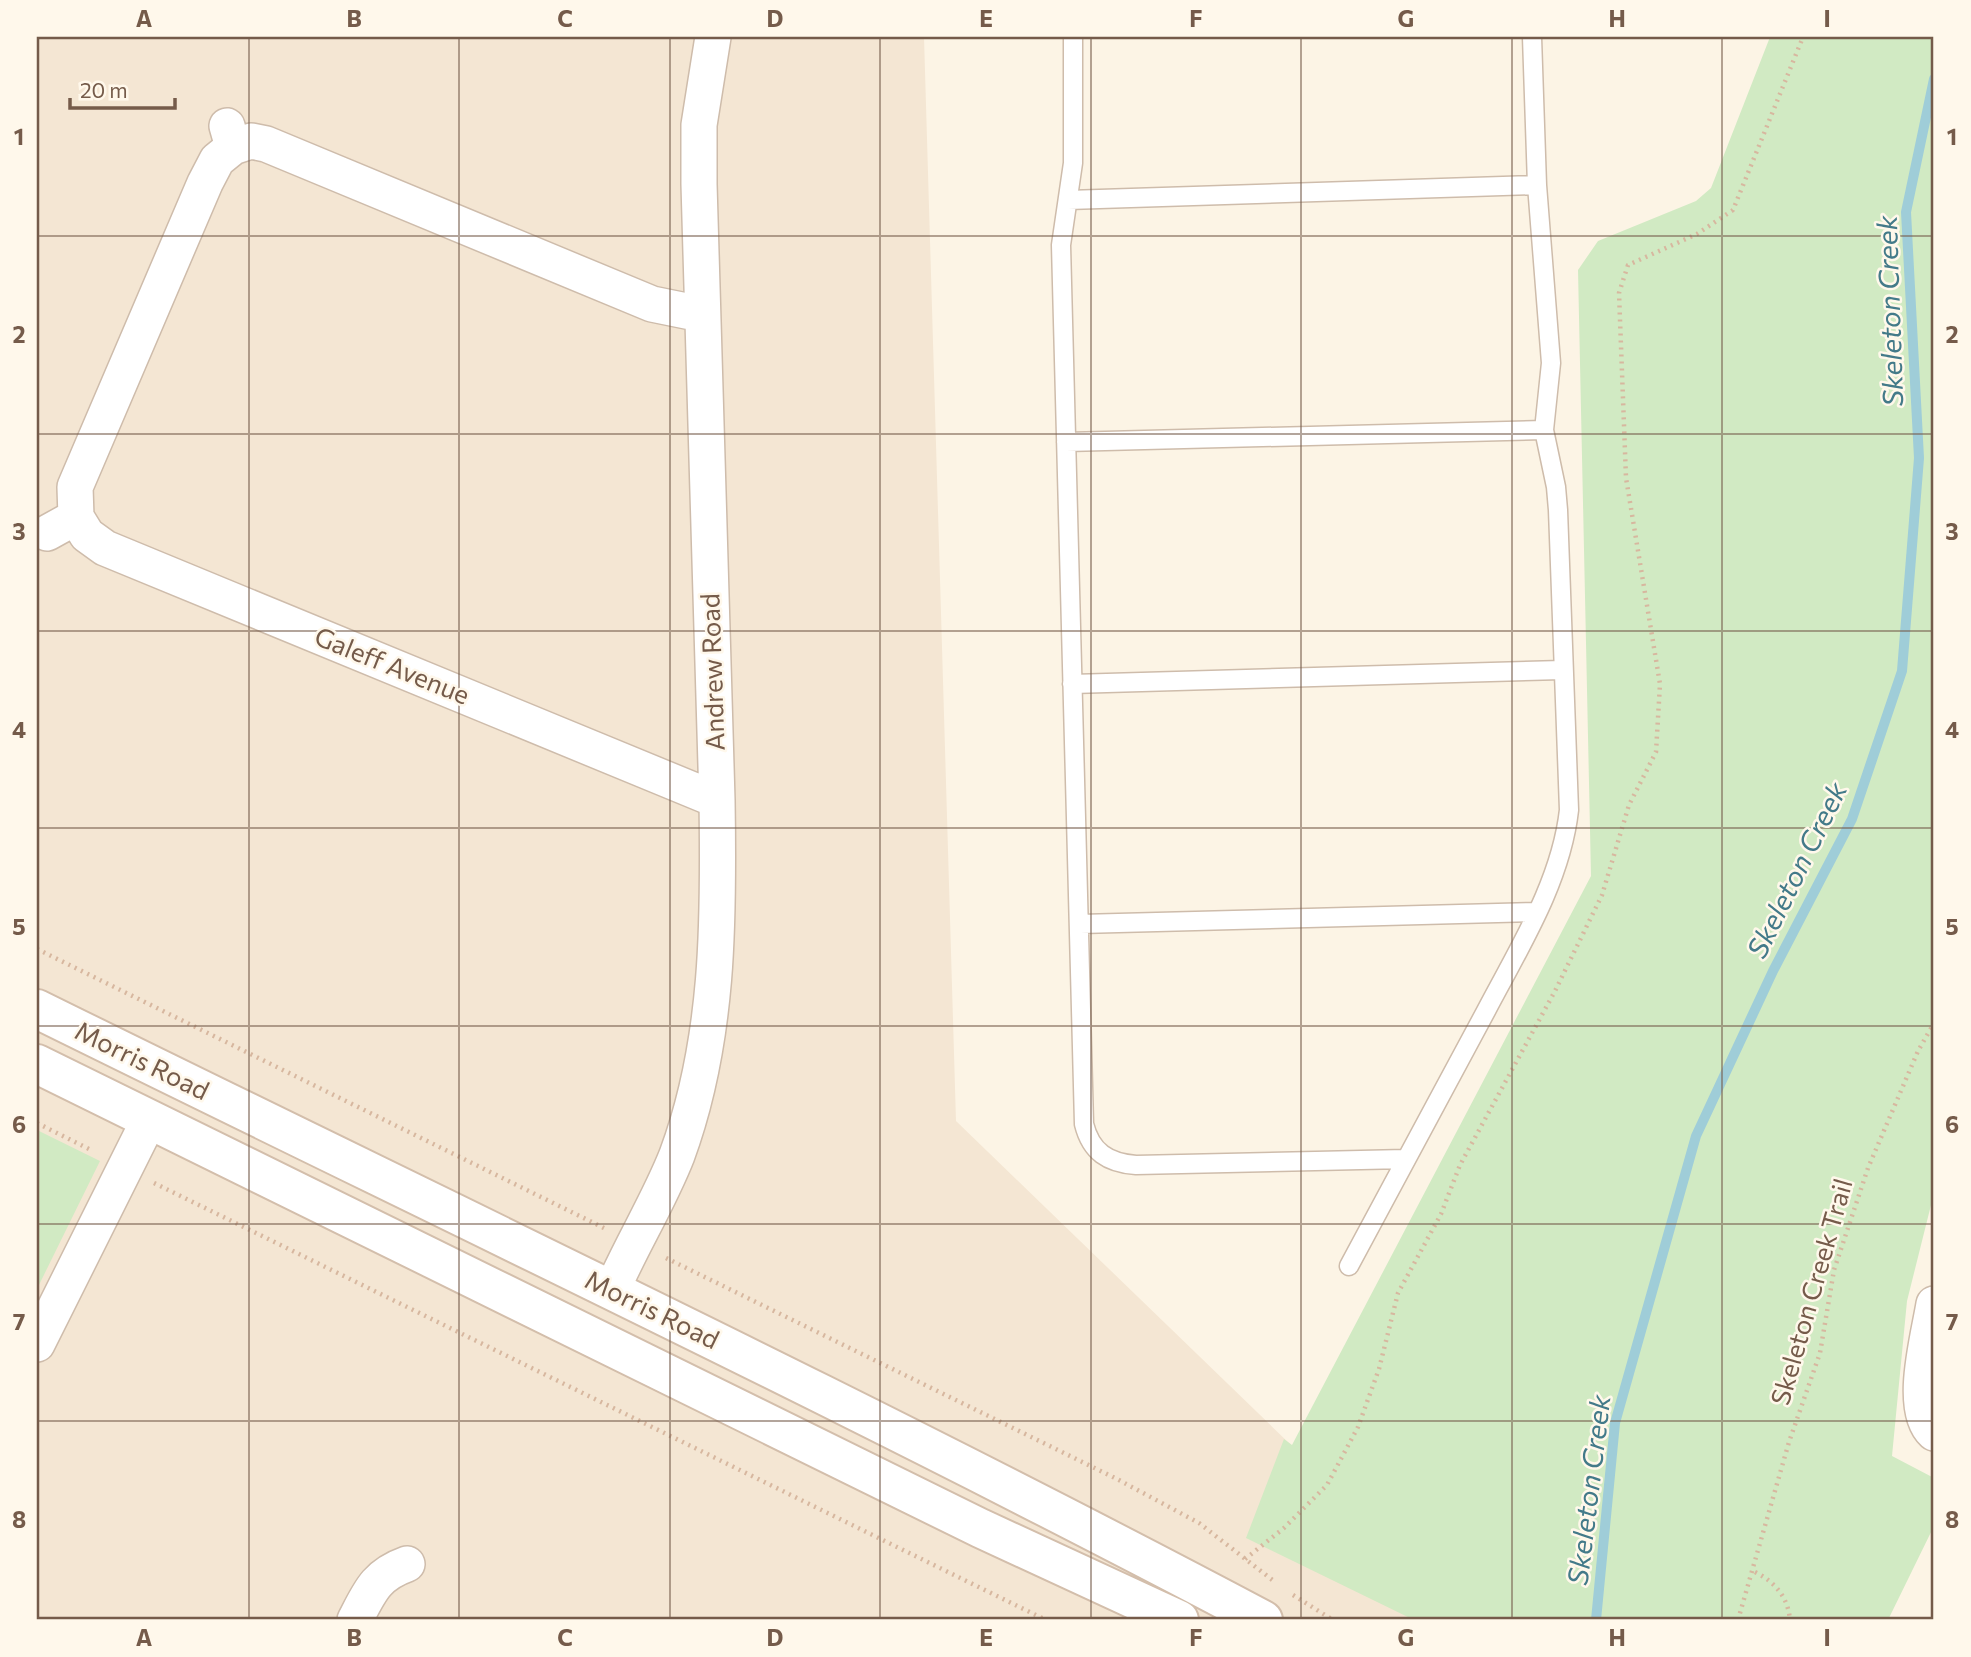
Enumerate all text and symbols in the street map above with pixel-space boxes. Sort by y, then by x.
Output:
text: A [136,4,153,32]
text: B [346,4,362,32]
text: C [557,4,573,32]
text: D [767,4,784,32]
text: E [979,4,993,32]
text: F [1189,4,1203,32]
text: G [1398,4,1414,32]
text: H [1608,4,1626,32]
text: I [1823,4,1831,32]
scale bar [70,66,175,110]
text: 20 m [80,77,128,102]
text: 1 [14,122,24,150]
text: 1 [1947,122,1957,150]
water label: Skeleton Creek [1869,214,1909,407]
text: 2 [12,320,26,348]
text: 2 [1945,320,1959,348]
text: 3 [12,517,26,545]
text: 3 [1945,517,1959,545]
street label: Andrew Road [693,593,730,751]
street label: Galeff Avenue [311,619,475,710]
text: 4 [12,715,26,743]
text: 4 [1945,715,1959,743]
water label: Skeleton Creek [1739,775,1854,963]
text: 5 [12,912,26,940]
text: 5 [1945,912,1959,940]
street label: Morris Road [71,1014,215,1105]
text: 6 [12,1110,26,1138]
text: 6 [1945,1110,1959,1138]
street label: Skeleton Creek Trail [1763,1175,1858,1408]
street label: Morris Road [581,1263,725,1354]
text: 7 [13,1307,25,1335]
text: 7 [1946,1307,1958,1335]
water label: Skeleton Creek [1559,1392,1617,1587]
text: 8 [12,1505,26,1533]
text: 8 [1945,1505,1959,1533]
text: A [136,1623,153,1651]
text: B [346,1623,362,1651]
text: C [557,1623,573,1651]
text: D [767,1623,784,1651]
text: E [979,1623,993,1651]
text: F [1189,1623,1203,1651]
text: G [1398,1623,1414,1651]
text: H [1608,1623,1626,1651]
text: I [1823,1623,1831,1651]

